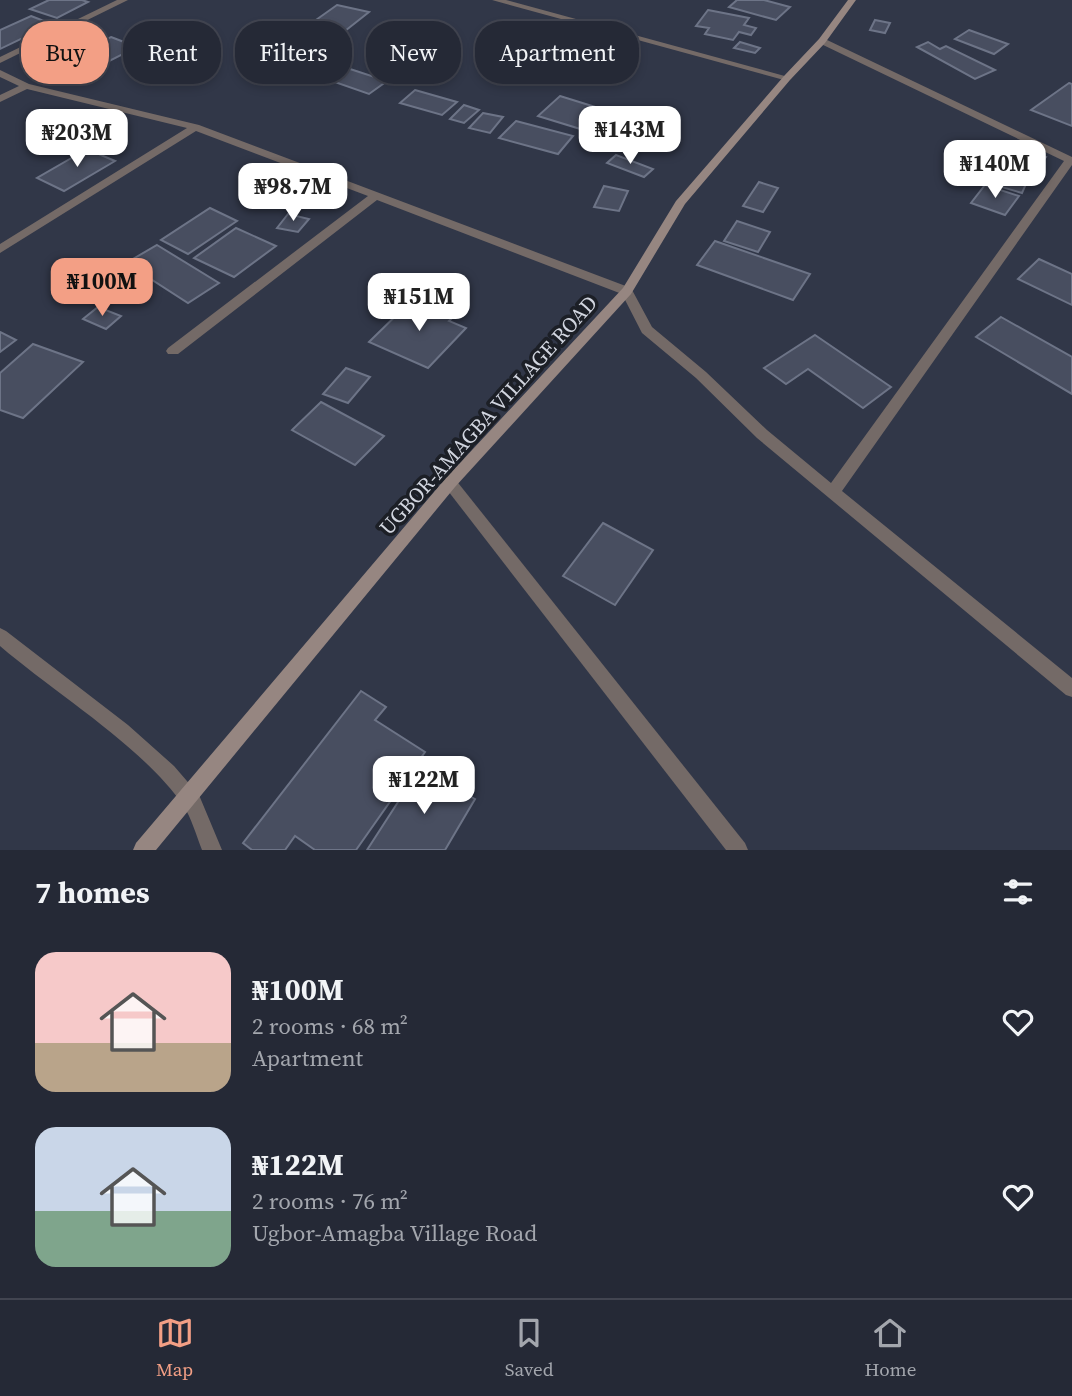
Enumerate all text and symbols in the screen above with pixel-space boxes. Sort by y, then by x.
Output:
chip: Buy [21,21,109,84]
chip: Rent [123,21,221,84]
chip: Filters [235,21,352,84]
chip: New [366,21,461,84]
chip: Apartment [475,21,639,84]
pin: ₦143M [581,106,679,166]
pin: ₦203M [28,110,126,169]
text: ₦143M [595,113,665,145]
text: ₦203M [42,116,112,148]
pin: ₦140M [946,140,1044,200]
text: ₦140M [960,147,1030,179]
pin: ₦98.7M [236,164,350,223]
text: ₦98.7M [254,170,332,202]
pin: ₦100M [53,258,151,318]
text: ₦100M [67,265,137,297]
pin: ₦151M [370,274,468,333]
text: ₦151M [384,280,454,312]
street label: UGBOR-AMAGBA VILLAGE ROAD [372,289,604,541]
pin: ₦122M [375,756,473,816]
text: ₦122M [389,763,459,795]
text: 7 homes [35,872,150,913]
icon: filters [999,873,1037,911]
text: ₦100M [252,969,344,1010]
icon: home [91,980,175,1064]
icon: heart [999,1003,1037,1041]
text: 2 rooms · 68 m² [252,1010,408,1042]
text: Apartment [252,1042,363,1074]
text: ₦122M [252,1144,344,1185]
icon: home [91,1155,175,1239]
icon: heart [999,1178,1037,1216]
text: 2 rooms · 76 m² [252,1185,408,1217]
text: Ugbor-Amagba Village Road [252,1217,537,1249]
tab: Map [156,1314,194,1382]
tab: Saved [505,1314,553,1382]
tab: Home [865,1314,916,1382]

